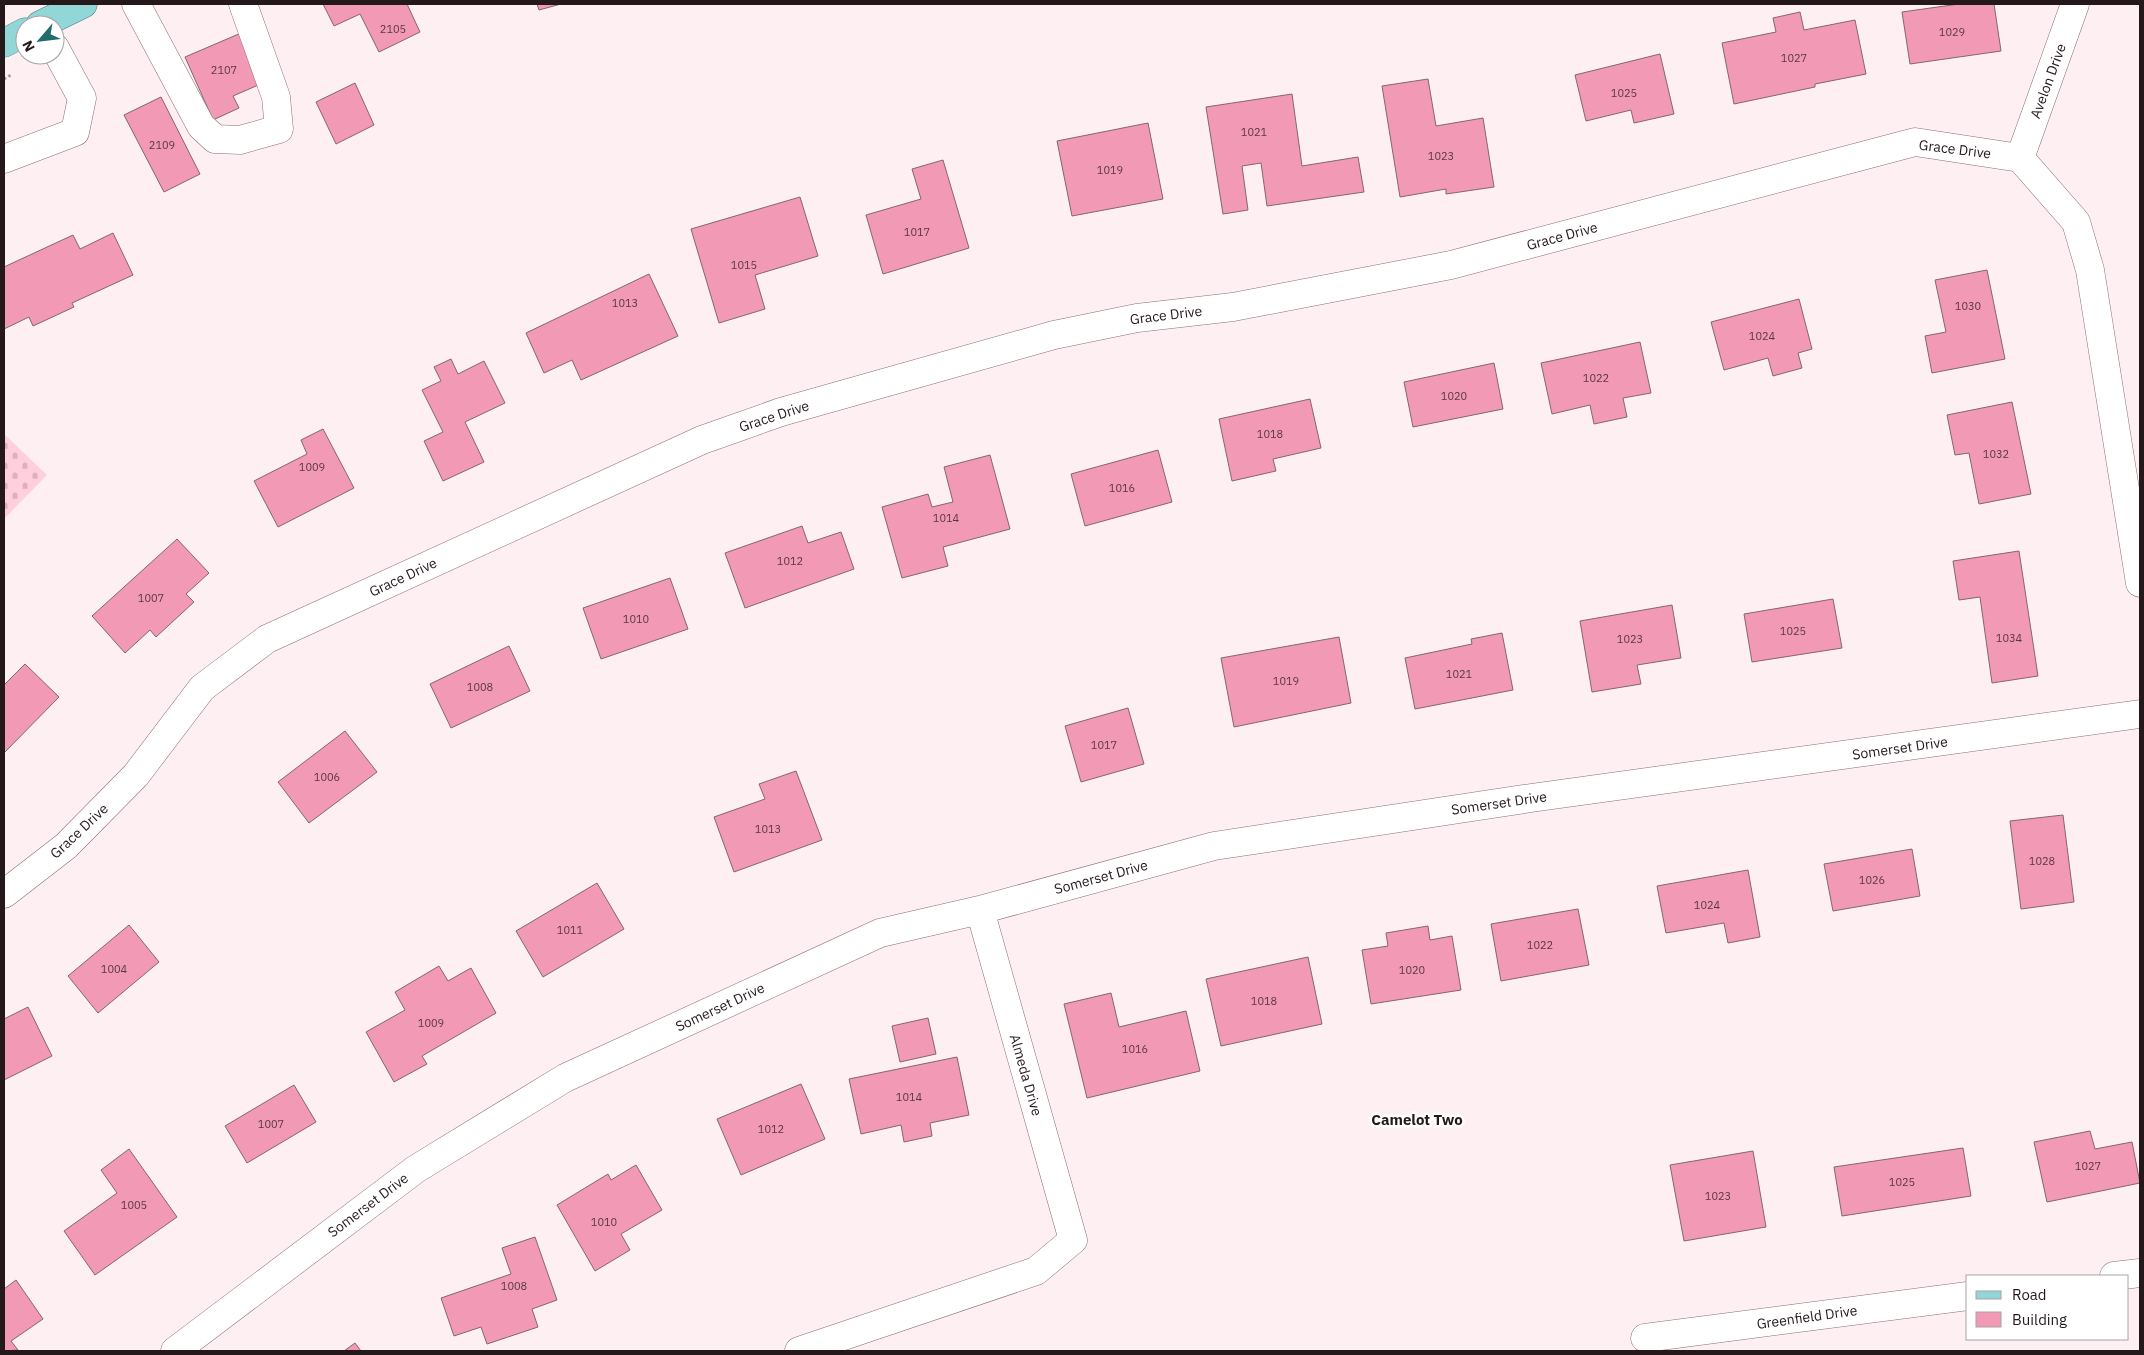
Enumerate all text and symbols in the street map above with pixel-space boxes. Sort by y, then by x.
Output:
north arrow [15,15,65,65]
house number: 2105 [380,22,406,36]
house number: 1029 [1939,25,1965,39]
text: N [18,37,39,55]
street label: Avelon Drive [2026,41,2070,121]
house number: 1027 [1781,51,1807,65]
house number: 2107 [211,63,237,77]
house number: 1025 [1611,86,1637,100]
house number: 1021 [1241,125,1268,139]
street label: Grace Drive [1918,136,1993,162]
house number: 2109 [149,138,175,152]
house number: 1023 [1428,149,1454,163]
house number: 1019 [1097,163,1123,177]
street label: Grace Drive [1525,218,1600,254]
house number: 1017 [904,225,930,239]
house number: 1015 [731,258,757,272]
house number: 1013 [612,296,638,310]
house number: 1030 [1955,299,1981,313]
street label: Grace Drive [1129,302,1204,328]
house number: 1024 [1749,329,1776,343]
house number: 1022 [1583,371,1609,385]
house number: 1020 [1441,389,1467,403]
street label: Grace Drive [737,396,812,436]
house number: 1018 [1257,427,1283,441]
house number: 1032 [1983,447,2009,461]
house number: 1009 [299,460,325,474]
house number: 1016 [1109,481,1135,495]
house number: 1014 [933,511,960,525]
street label: Grace Drive [366,553,440,601]
house number: 1012 [777,554,803,568]
house number: 1007 [138,591,164,605]
house number: 1010 [623,612,649,626]
house number: 1025 [1780,624,1806,638]
house number: 1034 [1996,631,2023,645]
house number: 1023 [1617,632,1643,646]
house number: 1021 [1446,667,1473,681]
house number: 1019 [1273,674,1299,688]
house number: 1008 [467,680,493,694]
street label: Somerset Drive [1851,732,1949,764]
house number: 1017 [1091,738,1117,752]
house number: 1006 [314,770,340,784]
street label: Somerset Drive [1450,787,1548,819]
street label: Grace Drive [46,799,112,862]
house number: 1013 [755,822,781,836]
house number: 1028 [2029,854,2055,868]
street label: Somerset Drive [1052,856,1150,898]
house number: 1026 [1859,873,1885,887]
house number: 1024 [1694,898,1721,912]
house number: 1011 [557,923,584,937]
house number: 1022 [1527,938,1553,952]
house number: 1004 [101,962,128,976]
house number: 1020 [1399,963,1425,977]
street label: Somerset Drive [673,978,768,1035]
house number: 1018 [1251,994,1277,1008]
house number: 1009 [418,1016,444,1030]
street label: Almeda Drive [1006,1032,1046,1118]
house number: 1016 [1122,1042,1148,1056]
house number: 1014 [896,1090,923,1104]
district label: Camelot Two [1371,1110,1463,1129]
house number: 1007 [258,1117,284,1131]
house number: 1012 [758,1122,784,1136]
house number: 1027 [2075,1159,2101,1173]
street label: Somerset Drive [324,1169,412,1241]
house number: 1025 [1889,1175,1915,1189]
house number: 1023 [1705,1189,1731,1203]
house number: 1005 [121,1198,147,1212]
house number: 1010 [591,1215,617,1229]
legend [1966,1275,2129,1340]
house number: 1008 [501,1279,527,1293]
text: Road [2012,1285,2047,1304]
street label: Greenfield Drive [1755,1301,1859,1333]
text: Building [2012,1310,2067,1329]

